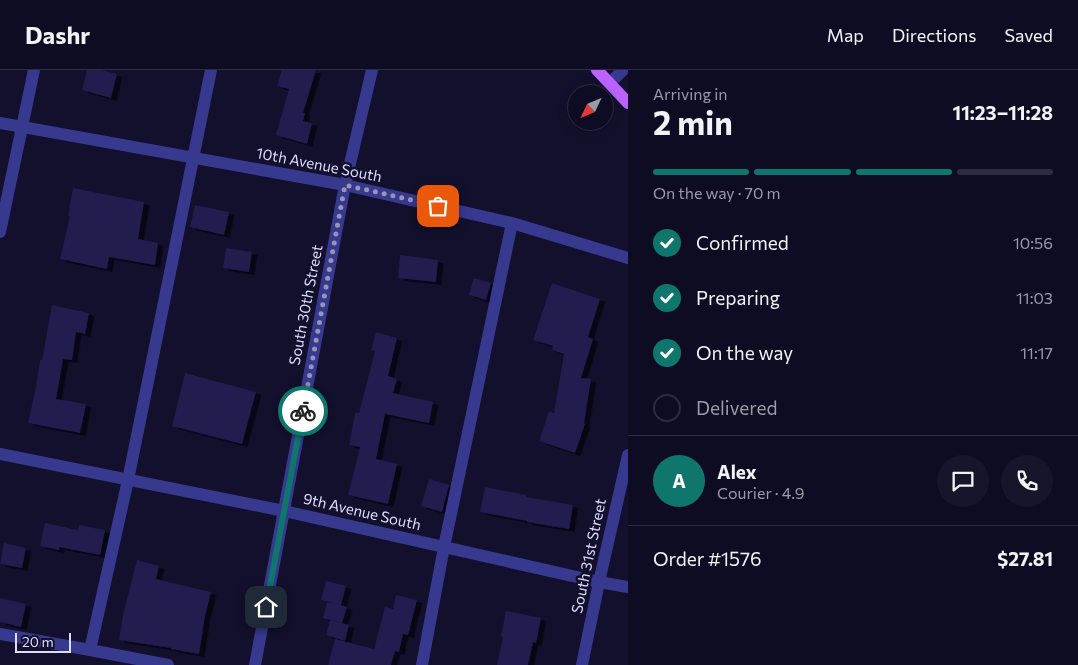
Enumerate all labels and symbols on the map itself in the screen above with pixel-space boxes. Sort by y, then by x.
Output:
north arrow [568,85,612,130]
street label: 10th Avenue South [255,143,384,185]
pin [417,185,459,227]
street label: South 30th Street [285,243,326,366]
courier [278,386,328,436]
street label: 9th Avenue South [302,489,423,533]
street label: South 31st Street [567,497,609,615]
pin [245,586,287,628]
scale bar [15,630,71,653]

